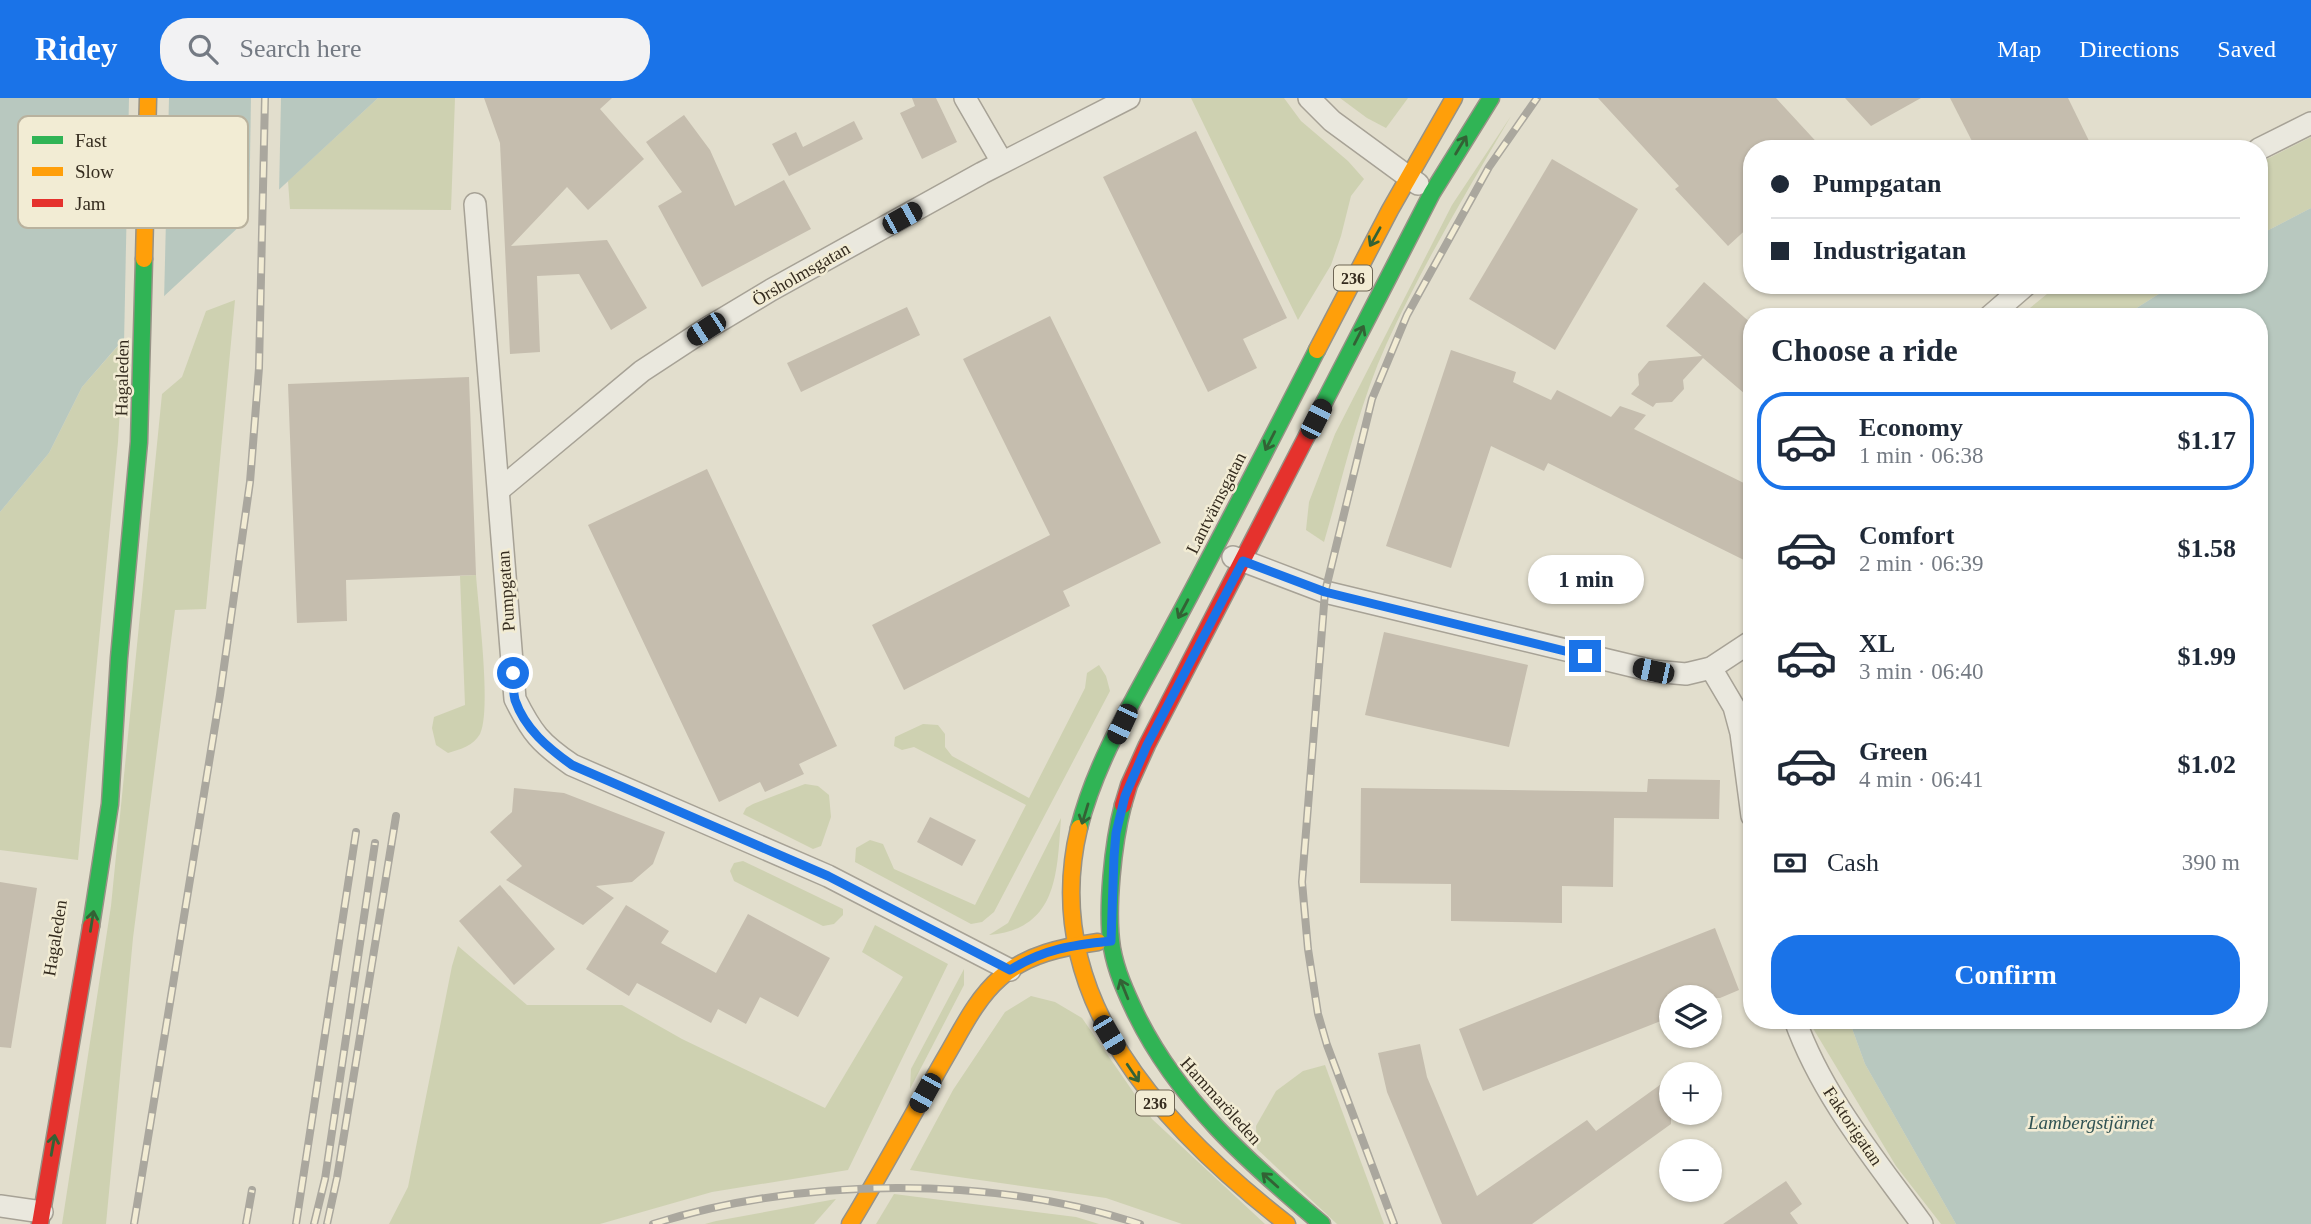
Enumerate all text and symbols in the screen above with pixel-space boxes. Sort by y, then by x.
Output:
search box [160,18,650,81]
icon: search [184,30,222,68]
text: Ridey [35,31,118,67]
text: Search here [240,34,361,63]
text: Map [1997,36,2041,62]
text: Directions [2079,36,2179,62]
text: Saved [2217,36,2276,62]
legend [18,116,248,228]
text: Fast [75,130,107,151]
one-way arrow [1454,136,1468,156]
text: Slow [75,161,114,182]
text: Pumpgatan [1813,169,1942,198]
text: Jam [75,193,106,214]
car [879,199,926,237]
one-way arrow [1368,226,1381,247]
text: Industrigatan [1813,236,1966,265]
street label: Örsholmsgatan [749,238,853,310]
road number: 236 [1334,266,1372,290]
car [683,309,730,349]
one-way arrow [1352,325,1366,346]
text: Choose a ride [1771,332,1958,368]
street label: Hagaleden [111,339,133,417]
car [1298,396,1335,442]
icon: car [1775,410,1838,473]
text: Economy [1859,413,1963,442]
text: $1.17 [2178,426,2236,455]
one-way arrow [1262,430,1276,451]
text: 1 min · 06:38 [1859,443,1984,468]
street label: Lantvärnsgatan [1182,449,1250,557]
icon: car [1775,518,1838,581]
text: Comfort [1859,521,1954,550]
text: $1.58 [2178,534,2236,563]
street label: Pumpgatan [493,550,519,632]
text: 2 min · 06:39 [1859,551,1984,576]
callout: 1 min [1527,554,1643,603]
text: 1 min [1558,567,1614,592]
one-way arrow [1175,599,1189,619]
icon: car [1775,626,1838,689]
text: XL [1859,629,1895,658]
route end [1569,640,1601,672]
text: $1.99 [2178,642,2236,671]
car [1631,656,1676,686]
route start [497,657,529,689]
text: 3 min · 06:40 [1859,659,1984,684]
car [1104,701,1141,747]
icon: car [1775,734,1838,797]
text: Green [1859,737,1928,766]
text: $1.02 [2178,750,2236,779]
text: 4 min · 06:41 [1859,767,1984,792]
one-way arrow [1077,803,1090,825]
icon: cash [1771,844,1809,882]
text: Cash [1827,848,1879,877]
text: 390 m [2182,850,2240,875]
street label: Hagaleden [39,898,71,978]
one-way arrow [86,910,99,933]
button: Confirm [1771,935,2240,1015]
one-way arrow [1117,979,1130,1000]
map controls [1659,985,1722,1202]
button: layers [1659,985,1722,1048]
car [1090,1012,1129,1058]
street label: Hammaröleden [1176,1053,1266,1149]
button: + [1659,1062,1722,1125]
one-way arrow [1126,1063,1140,1082]
car [906,1070,945,1116]
street label: Faktorigatan [1819,1083,1887,1169]
road number: 236 [1136,1091,1174,1116]
water label: Lambergstjärnet [2027,1112,2155,1133]
one-way arrow [47,1134,60,1157]
button: − [1659,1139,1722,1202]
one-way arrow [1261,1172,1279,1188]

